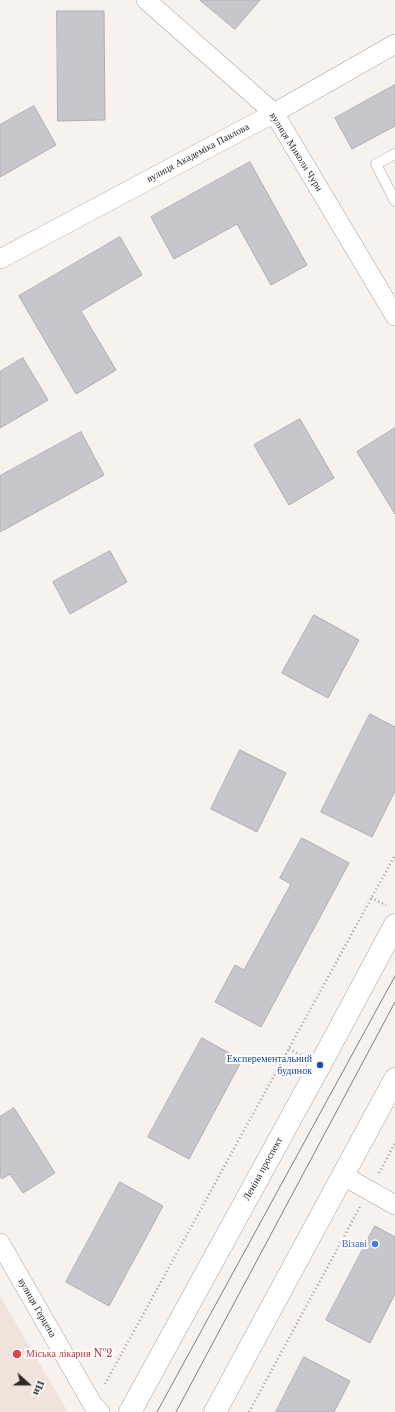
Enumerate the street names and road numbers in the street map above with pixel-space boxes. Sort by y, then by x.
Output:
street label: вулиця Миколи Чури [267,110,325,194]
street label: вулиця Академіка Павлова [145,121,251,185]
street label: Леніна проспект [241,1135,285,1203]
street label: вулиця Герцена [15,1276,59,1340]

